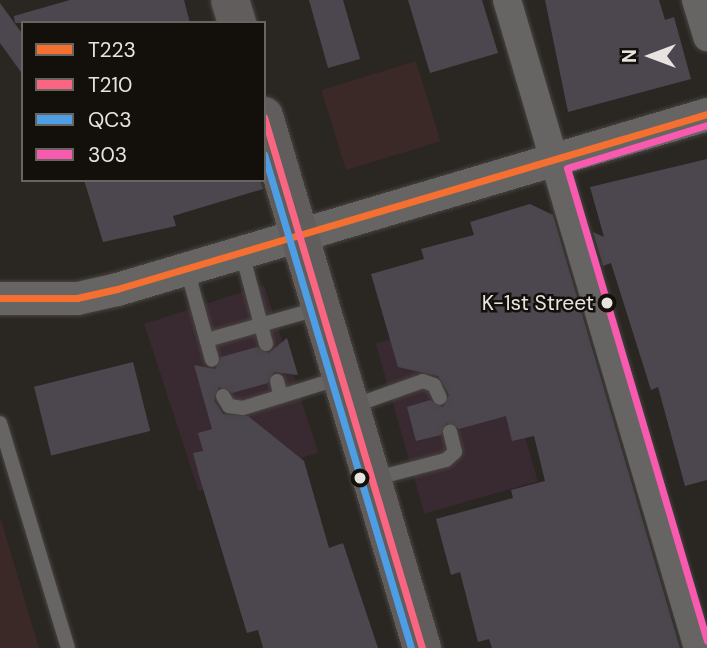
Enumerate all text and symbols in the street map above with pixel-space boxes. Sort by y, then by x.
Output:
legend [21,21,266,182]
north arrow [616,21,686,91]
text: T223 [88,36,136,64]
text: N [617,49,642,63]
text: T210 [88,71,132,99]
text: QC3 [88,106,132,134]
text: 303 [88,141,127,169]
place label: K-1st Street [482,290,594,316]
marker: K-1st Street [600,296,614,310]
unlabelled marker [353,471,367,485]

